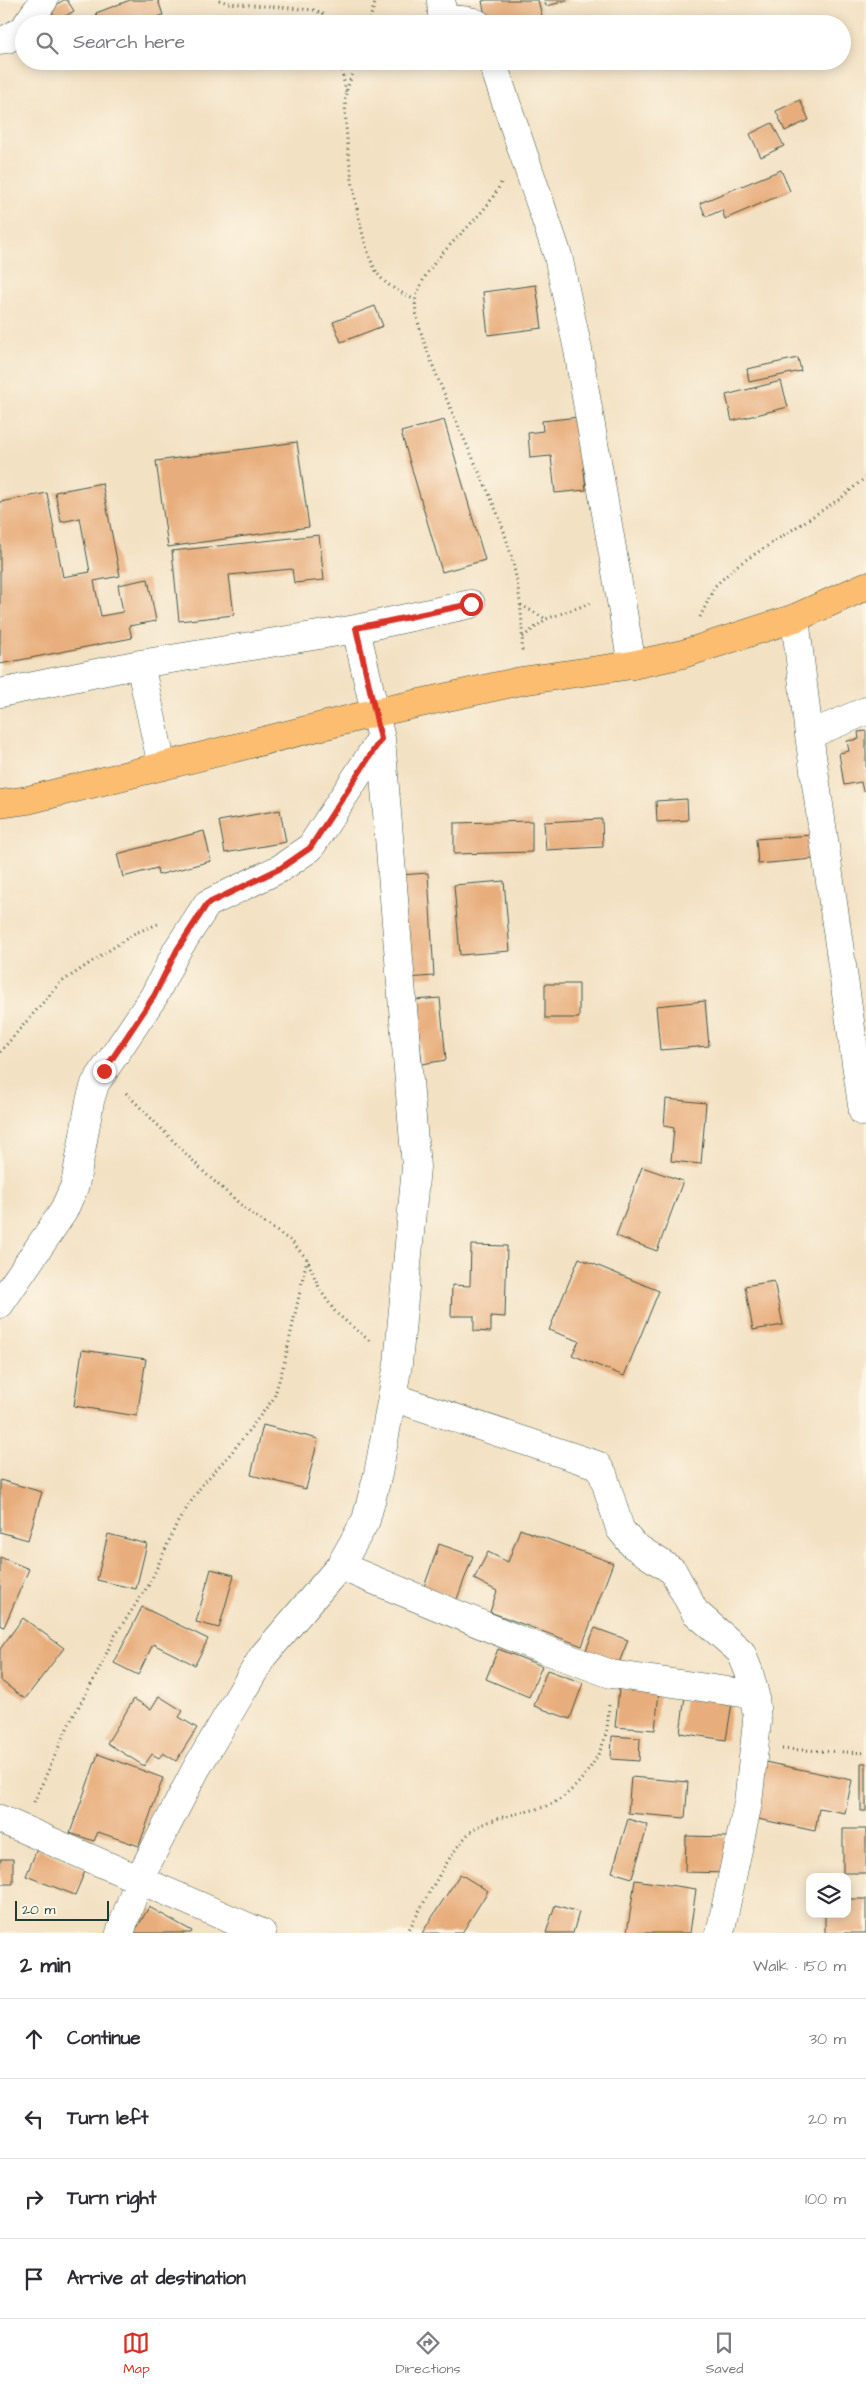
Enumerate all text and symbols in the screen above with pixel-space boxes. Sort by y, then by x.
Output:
search box [15,15,851,70]
icon: search [33,29,61,57]
text: Search here [73,29,185,56]
route start [460,593,483,616]
route end [93,1060,116,1083]
map controls [806,1873,851,1918]
button: layers [806,1873,851,1918]
scale bar [15,1898,109,1921]
text: 20 m [22,1900,55,1920]
text: 2 min [20,1951,70,1980]
text: Walk · 150 m [753,1955,846,1977]
icon: ahead [20,2025,48,2053]
text: Continue [67,2025,141,2052]
text: 30 m [809,2028,846,2050]
icon: left [20,2105,48,2133]
text: Turn left [67,2105,148,2132]
text: 20 m [808,2108,846,2130]
icon: right [20,2185,48,2213]
text: Turn right [67,2185,156,2212]
text: 100 m [805,2188,846,2210]
icon: arrive [20,2265,48,2293]
text: Arrive at destination [67,2265,246,2292]
tab: Map [122,2329,150,2379]
tab: Directions [395,2329,460,2379]
tab: Saved [705,2329,744,2379]

